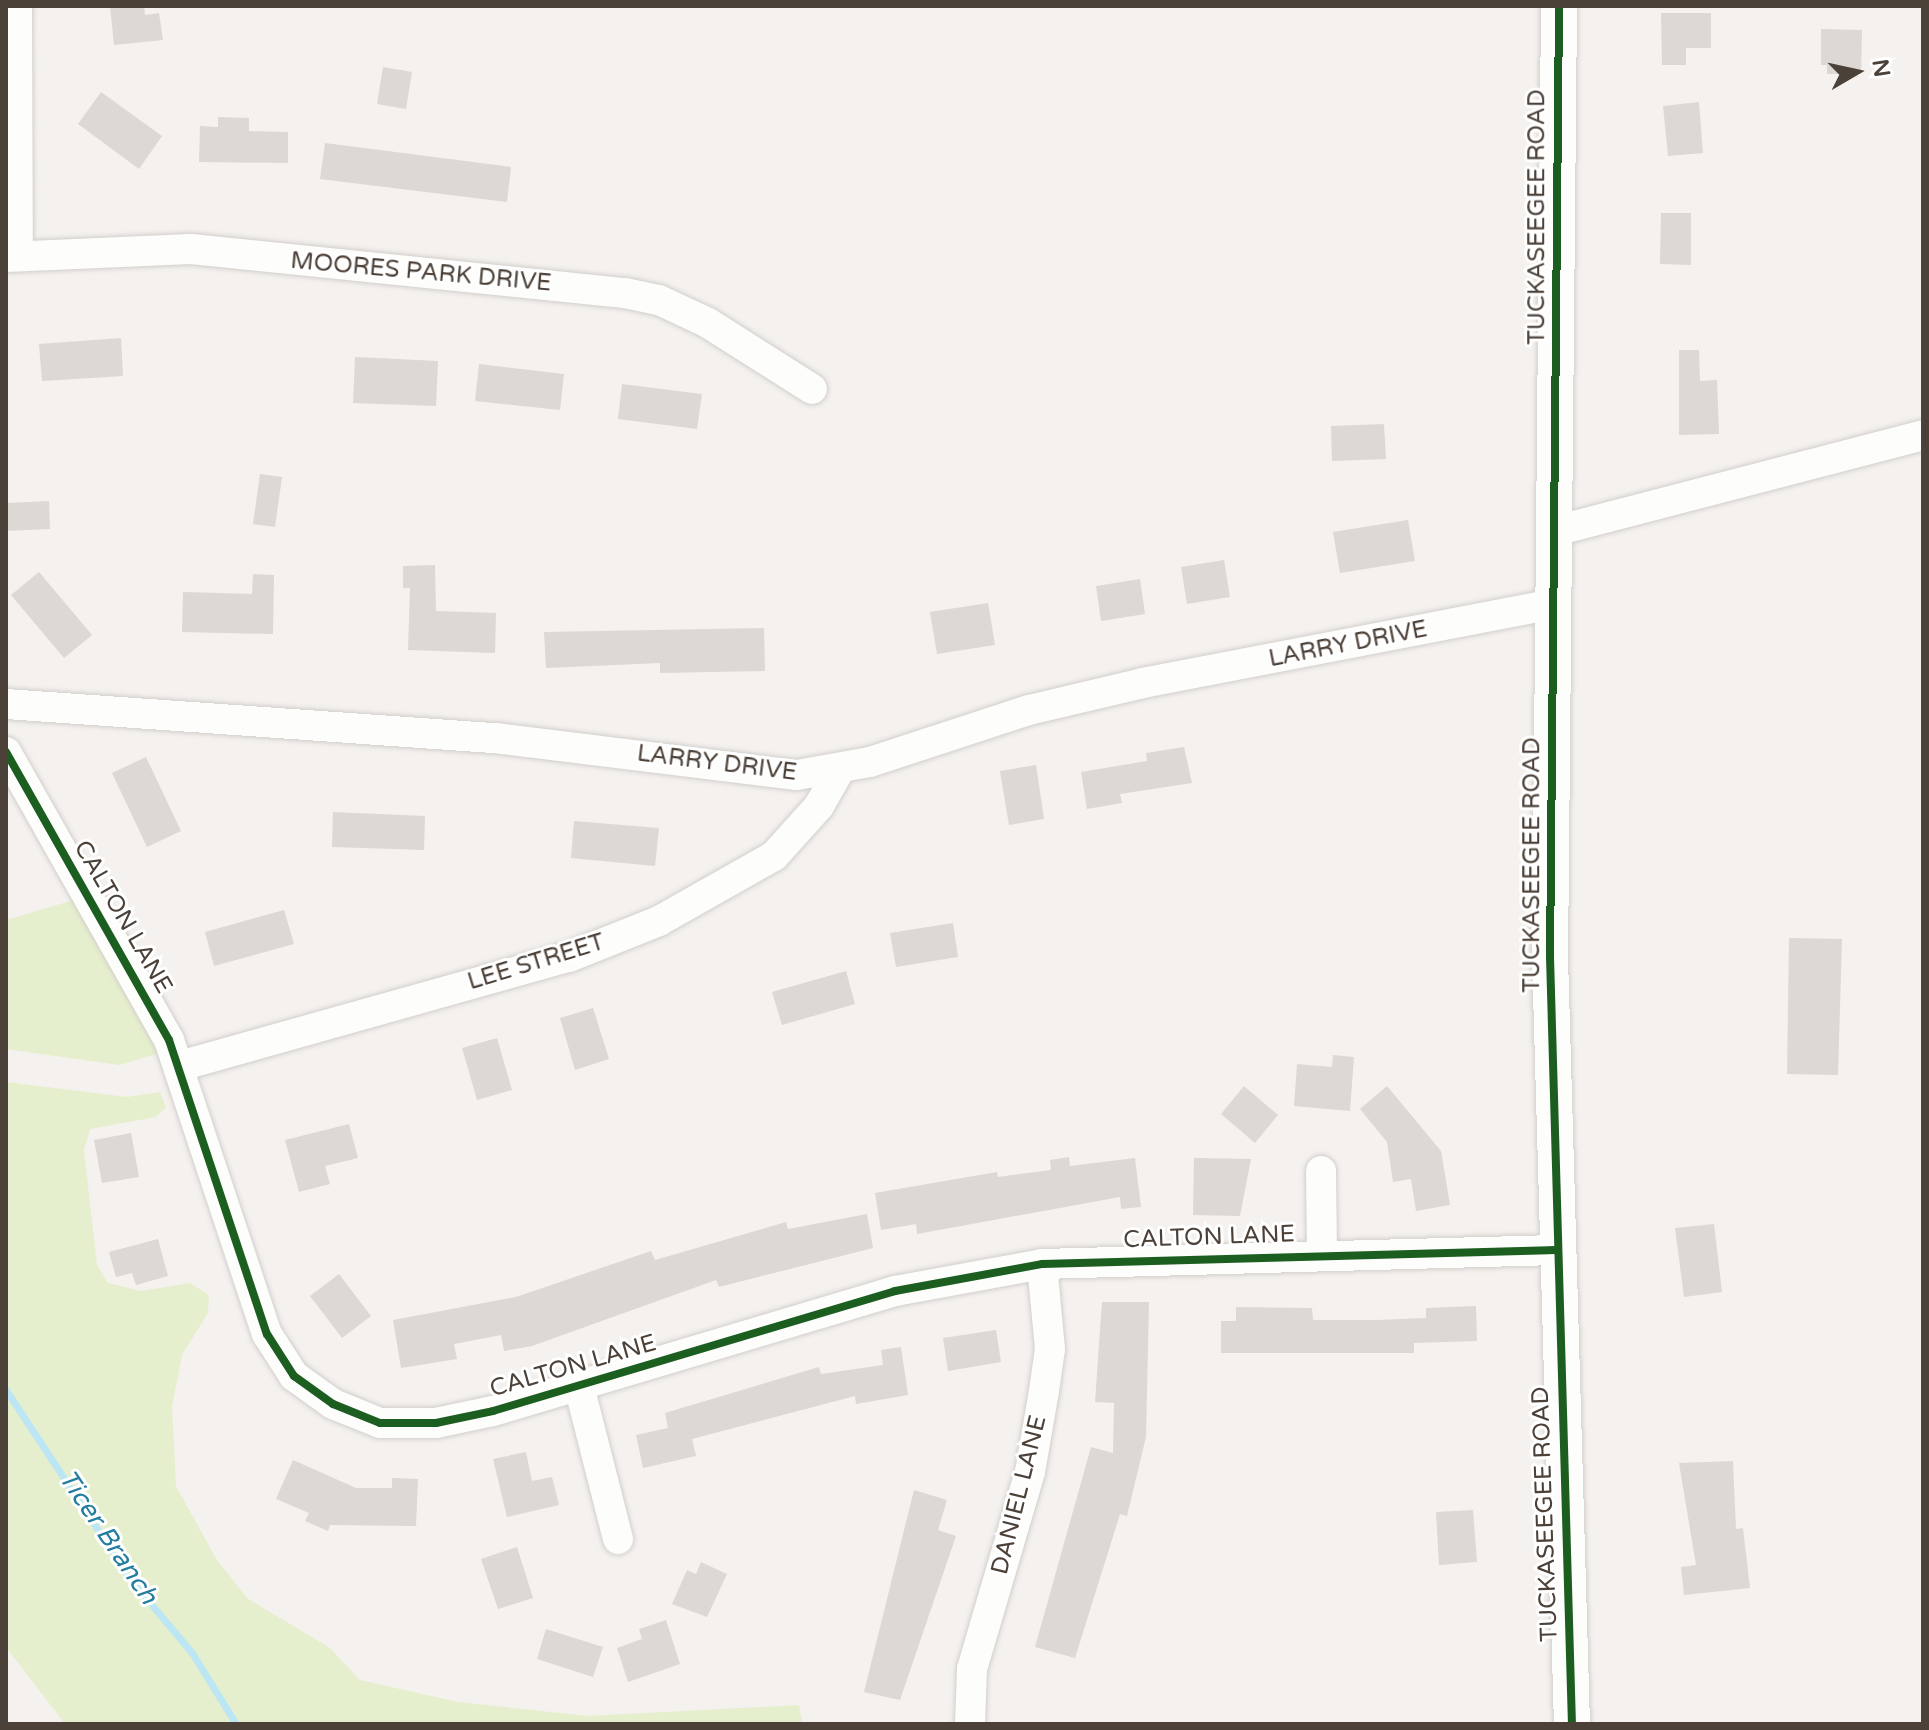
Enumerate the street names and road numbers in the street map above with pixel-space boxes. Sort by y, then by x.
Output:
street label: TUCKASEEGEE ROAD [1523,89,1551,345]
street label: MOORES PARK DRIVE [289,246,553,298]
street label: LARRY DRIVE [1266,615,1430,673]
street label: TUCKASEEGEE ROAD [1518,737,1546,993]
street label: LARRY DRIVE [635,739,799,787]
street label: CALTON LANE [68,835,178,999]
street label: LEE STREET [464,928,608,996]
street label: CALTON LANE [1123,1220,1295,1254]
street label: CALTON LANE [487,1329,659,1403]
street label: TUCKASEEGEE ROAD [1526,1386,1564,1642]
street label: DANIEL LANE [985,1412,1053,1578]

